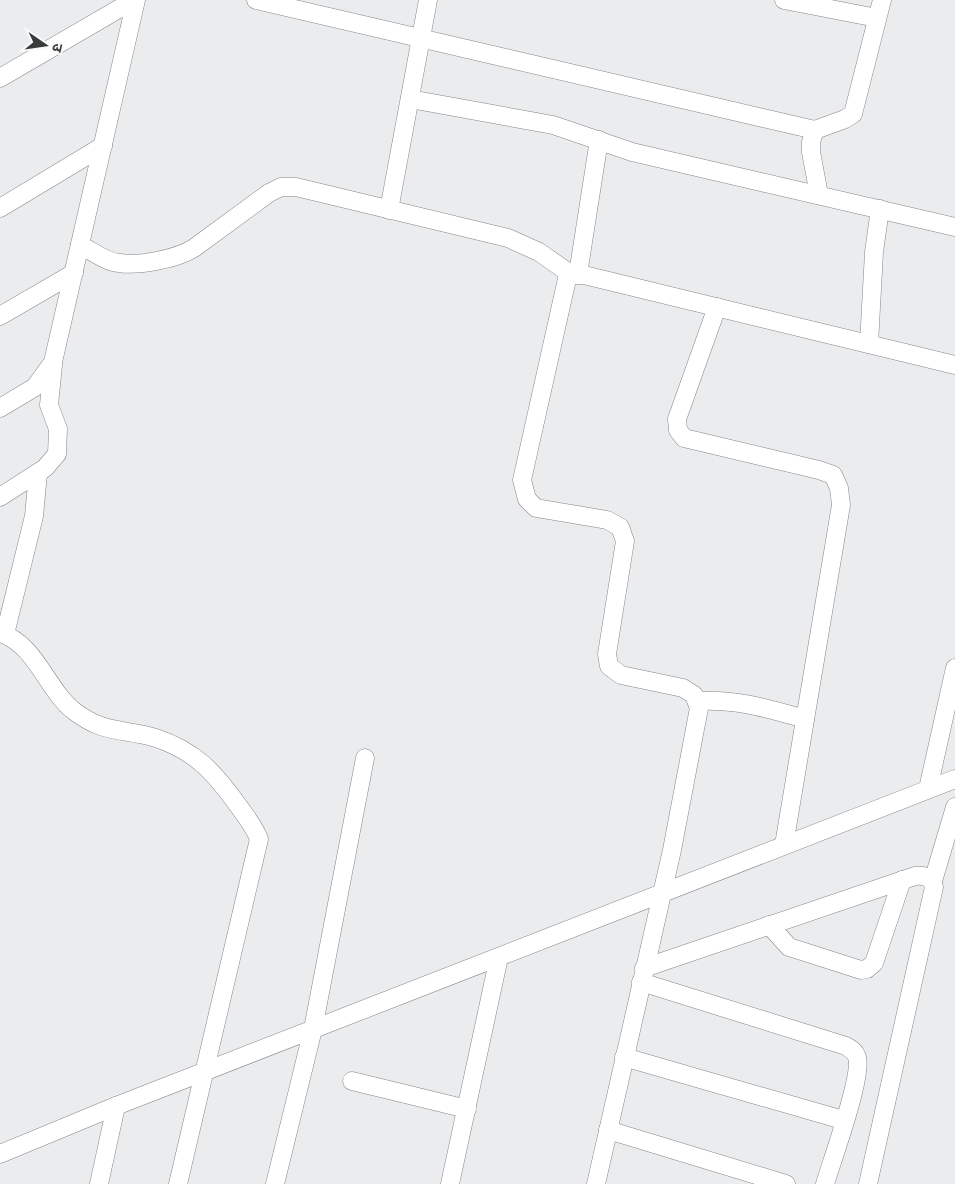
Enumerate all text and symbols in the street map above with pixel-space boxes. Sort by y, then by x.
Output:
north arrow [20,20,70,70]
text: उ [48,42,67,55]

